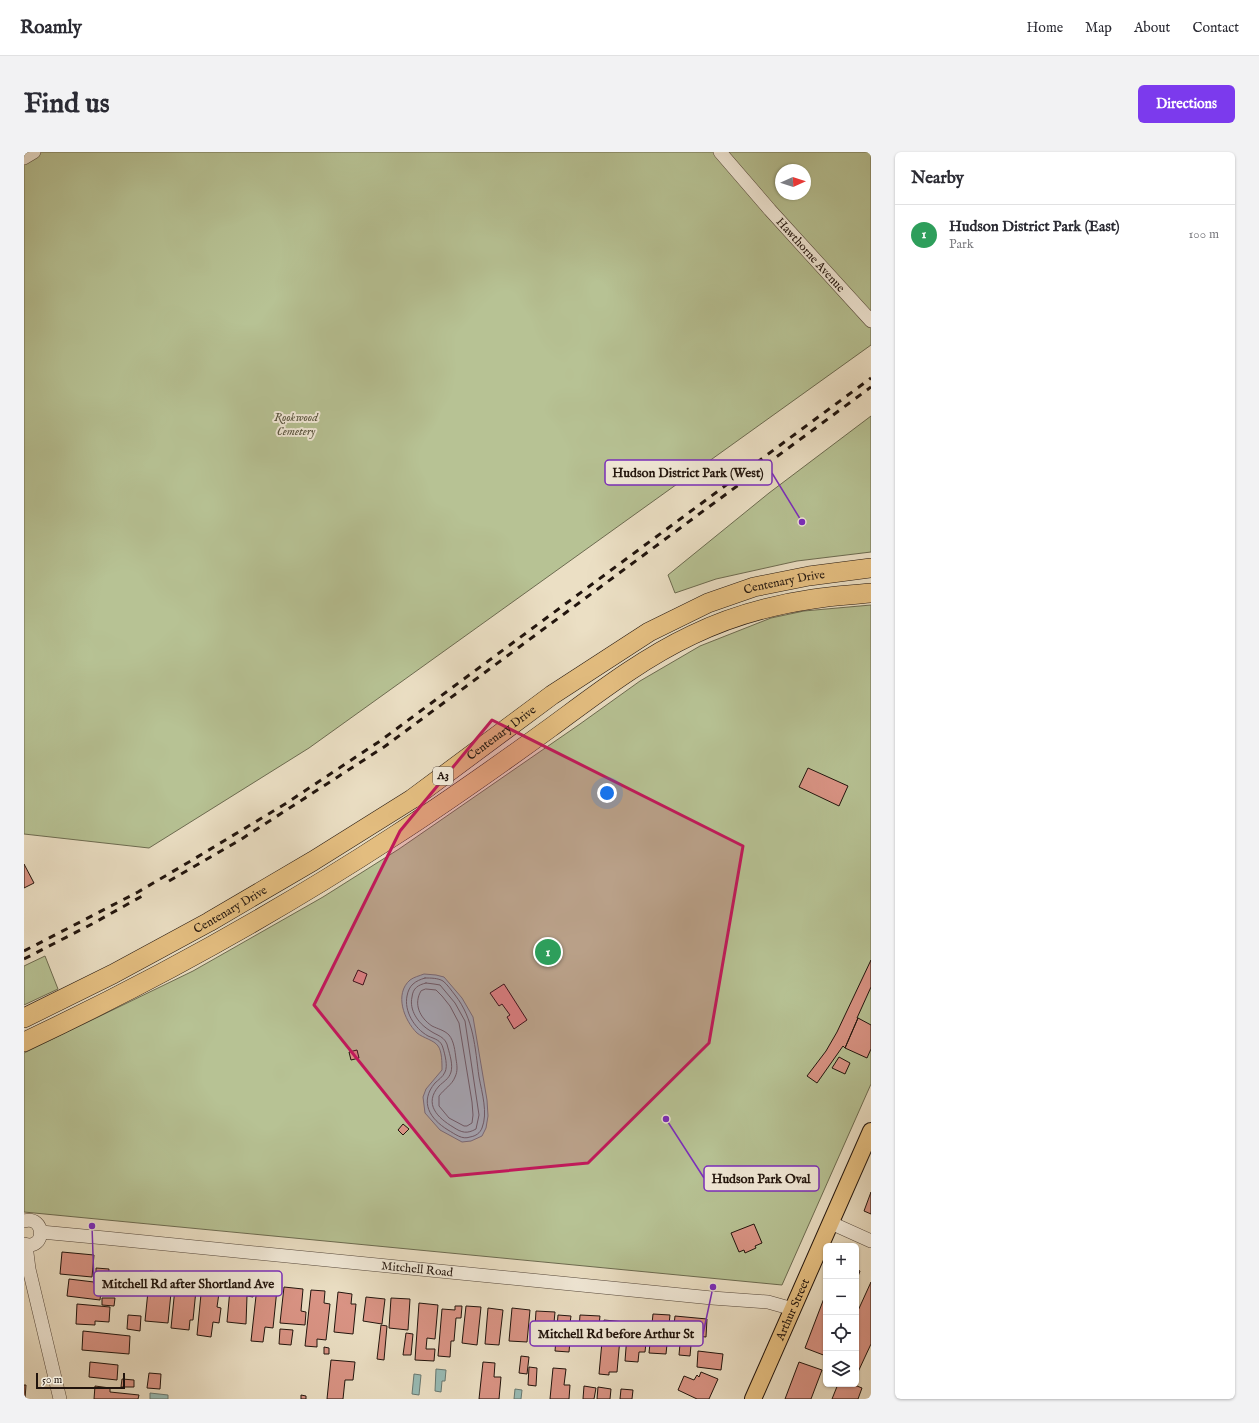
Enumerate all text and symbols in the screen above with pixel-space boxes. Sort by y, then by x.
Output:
text: Roamly [20,16,82,40]
text: Home [1027,19,1063,37]
text: Map [1085,19,1112,37]
text: About [1134,19,1170,37]
text: Contact [1192,19,1239,37]
button: Directions [1138,85,1235,123]
text: Find us [24,87,110,122]
north arrow [775,164,811,200]
text: Nearby [911,168,964,189]
street label: Hawthorne Avenue [773,214,849,296]
text: Hudson District Park (East) [949,217,1120,236]
text: 1 [922,226,926,243]
text: 100 m [1189,226,1219,243]
text: Park [949,236,974,253]
park label: Rookwood Cemetery [274,410,319,439]
callout: Hudson District Park (West) [605,460,772,485]
text: Hudson District Park (West) [612,465,764,482]
street label: Centenary Drive [741,566,826,598]
street label: Centenary Drive [464,702,539,763]
road number: A3 [433,767,453,785]
your location [597,783,617,803]
street label: Centenary Drive [191,882,270,937]
pin: 1 [535,937,561,967]
callout: Hudson Park Oval [704,1166,819,1191]
text: Hudson Park Oval [711,1171,811,1188]
map controls [823,1243,859,1387]
button: + [823,1243,859,1279]
street label: Mitchell Road [381,1258,454,1280]
callout: Mitchell Rd after Shortland Ave [94,1271,282,1296]
text: Mitchell Rd after Shortland Ave [102,1276,274,1293]
street label: Arthur Street [772,1276,813,1343]
button: − [823,1279,859,1315]
button: locate [823,1315,859,1351]
callout: Mitchell Rd before Arthur St [530,1321,703,1346]
text: Mitchell Rd before Arthur St [538,1326,695,1343]
button: layers [823,1351,859,1387]
scale bar [36,1371,125,1390]
text: 50 m [42,1373,62,1387]

